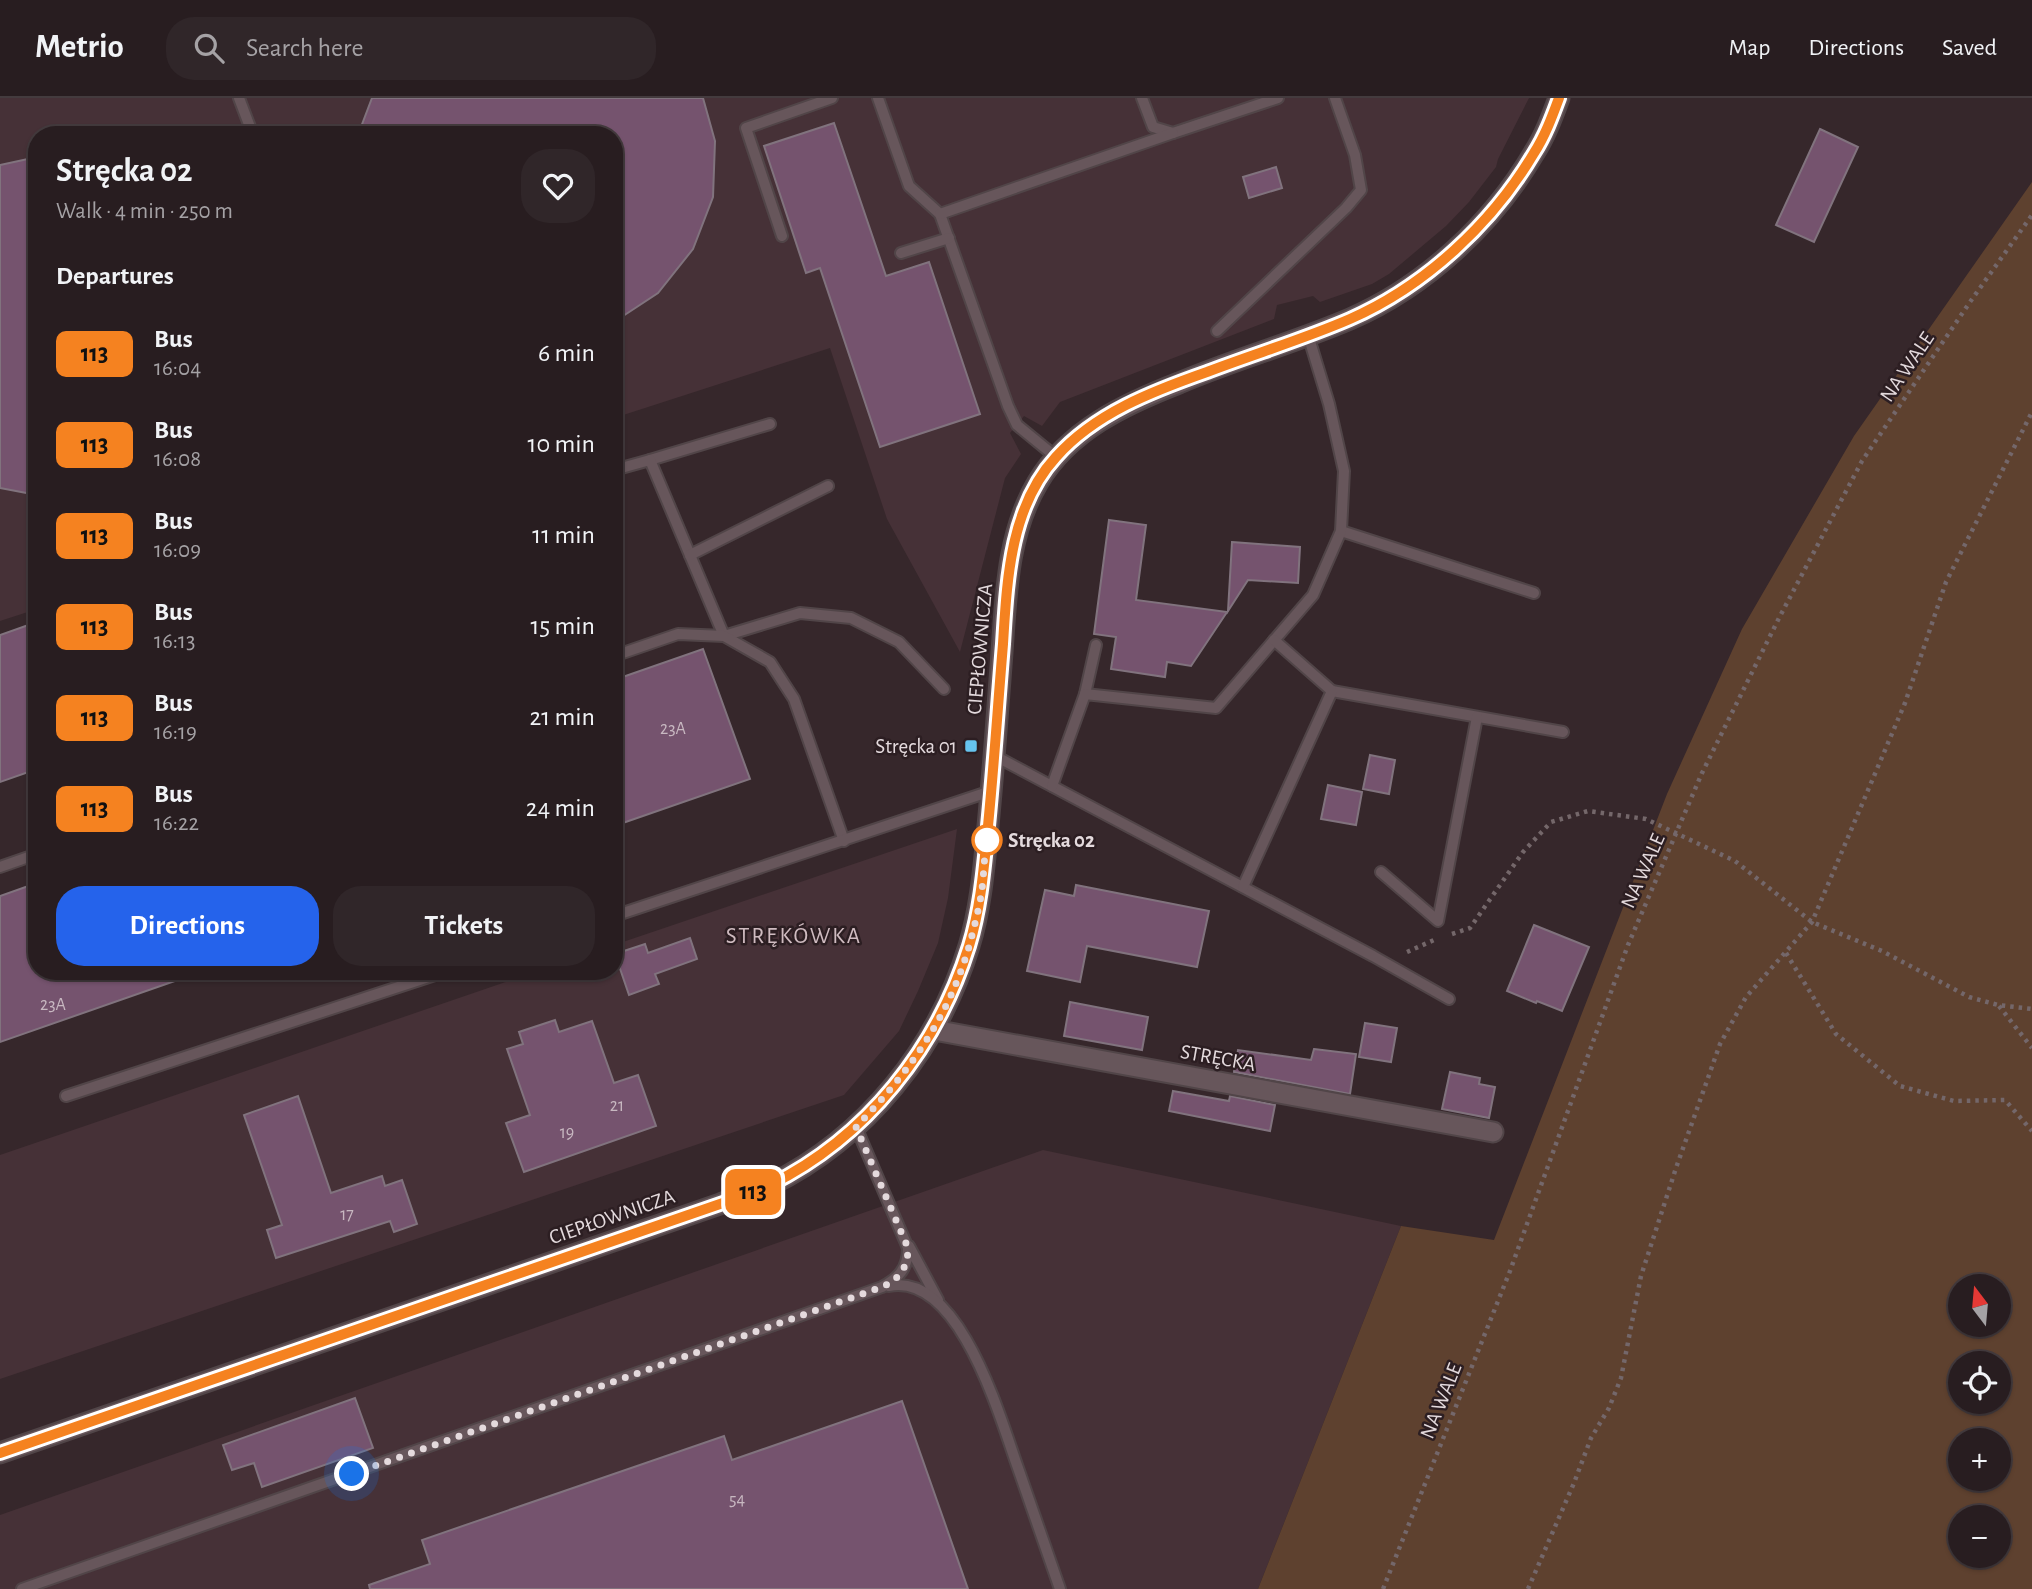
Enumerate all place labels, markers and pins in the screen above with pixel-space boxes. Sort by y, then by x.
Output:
place label: Stręcka 01 [875,736,957,757]
marker: Stręcka 01 [963,738,979,754]
marker: Stręcka 02 [972,825,1002,855]
place label: Stręcka 02 [1008,830,1095,851]

